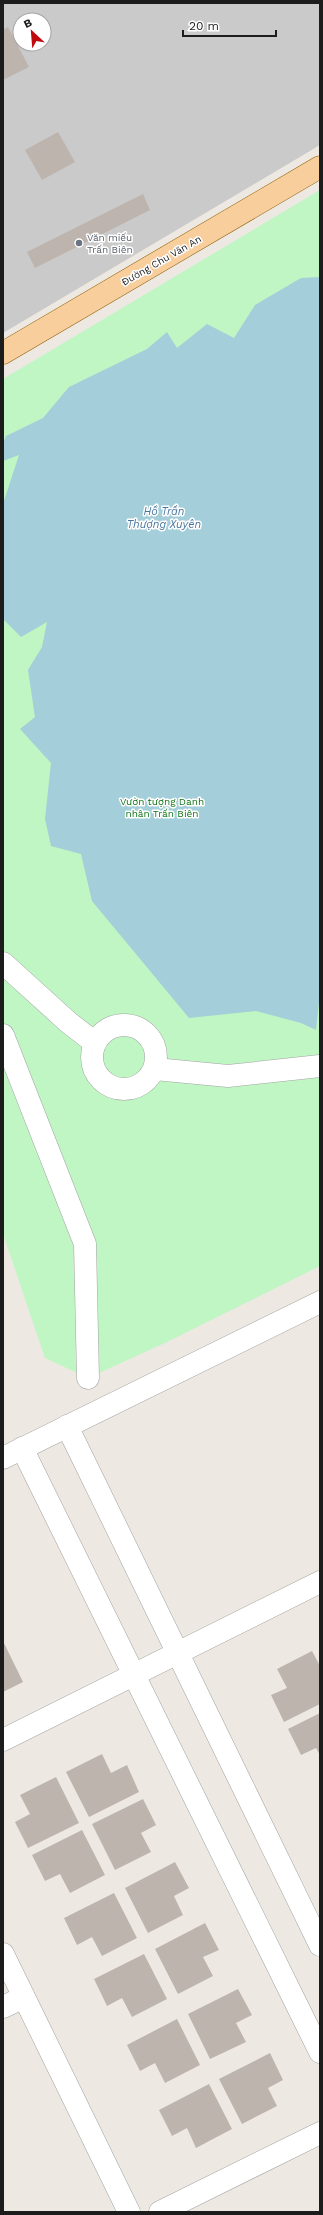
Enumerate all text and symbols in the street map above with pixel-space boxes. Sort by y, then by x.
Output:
north arrow [12,12,52,52]
scale bar [183,12,276,38]
text: B [22,16,34,31]
text: 20 m [189,19,219,33]
place label: Văn miếu Trấn Biên [87,232,133,255]
street label: Đường Chu Văn An [119,233,203,288]
marker: Văn miếu Trấn Biên [74,238,84,248]
water label: Hồ Trần Thượng Xuyên [127,505,201,531]
park label: Vườn tượng Danh nhân Trấn Biên [120,796,204,819]

